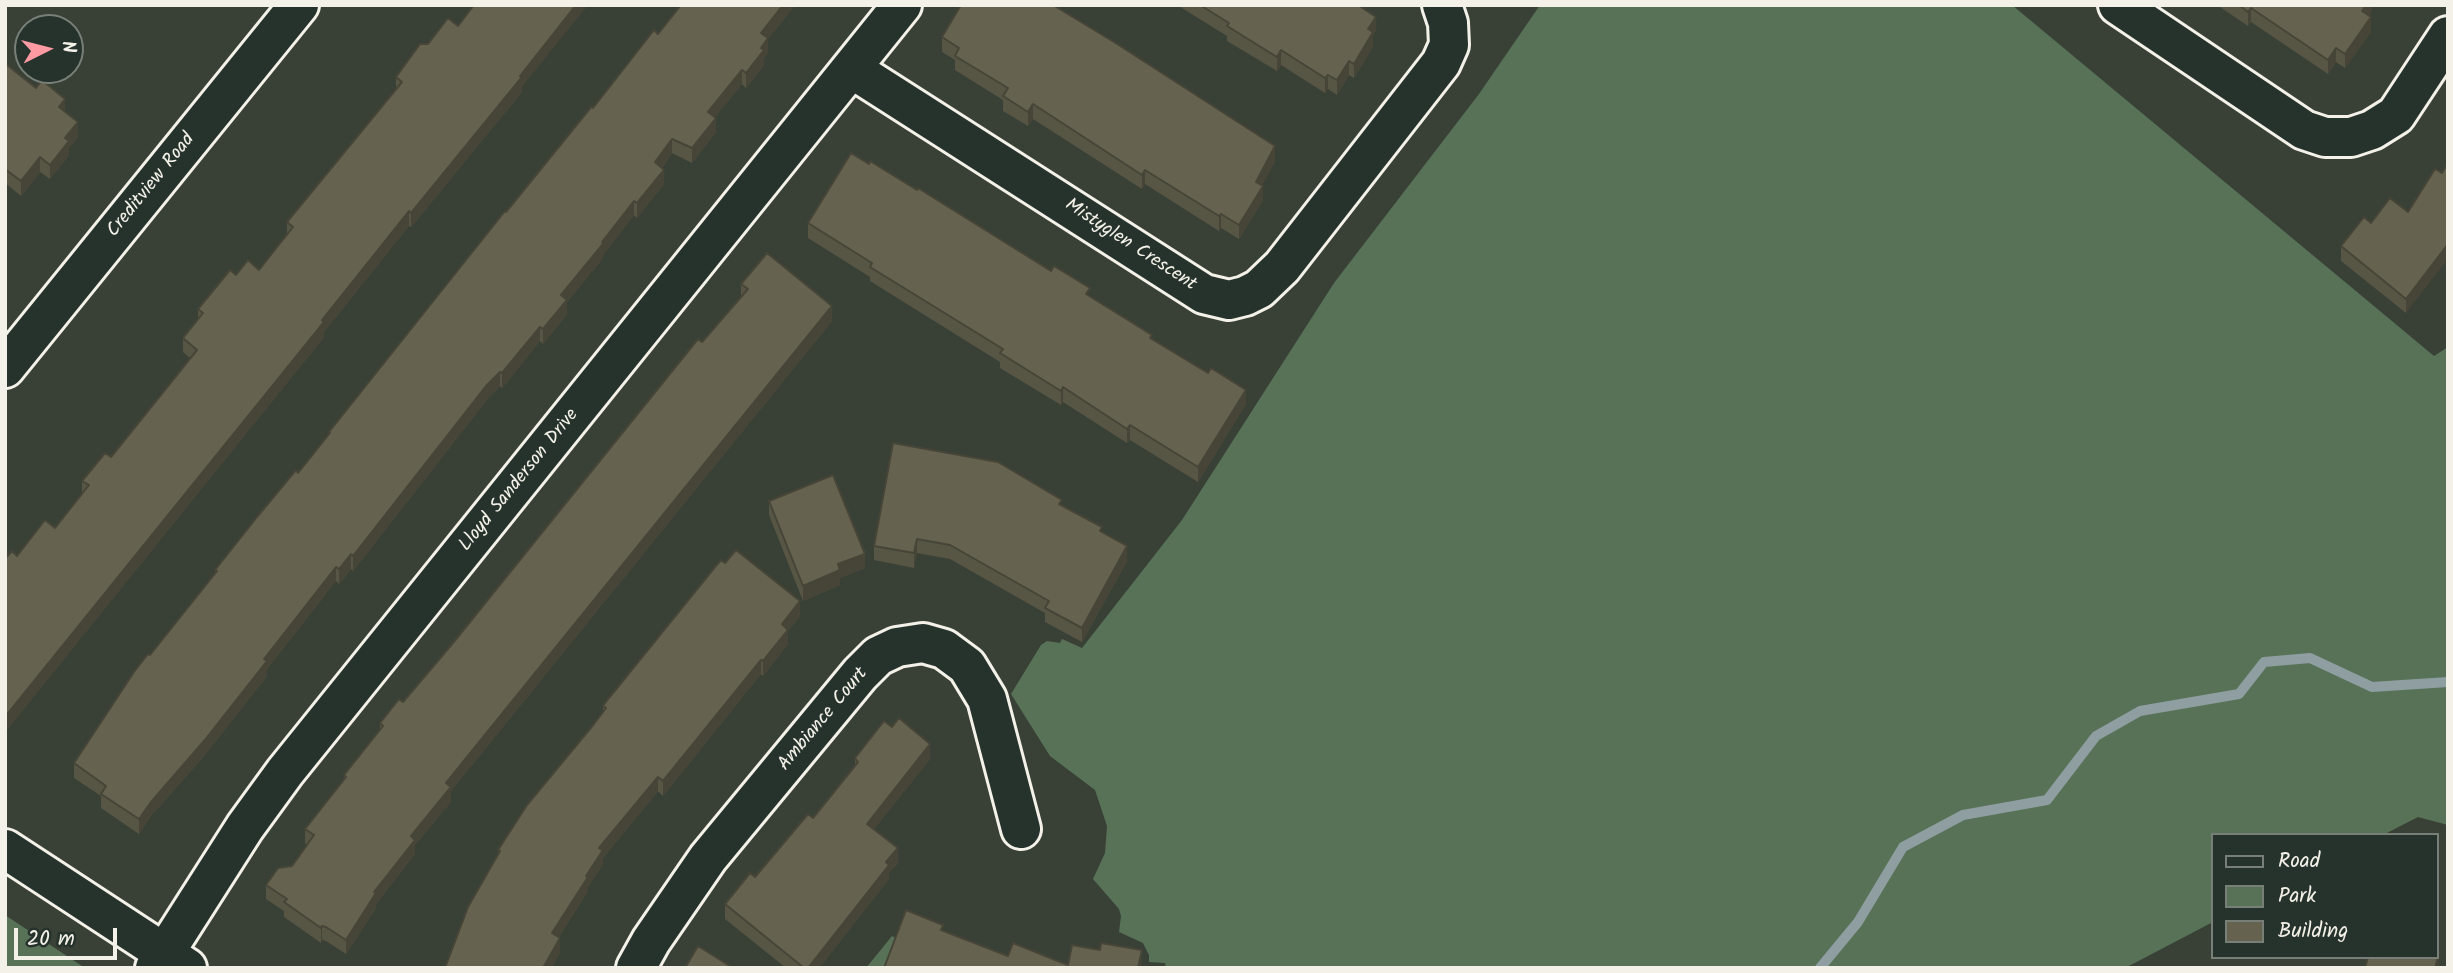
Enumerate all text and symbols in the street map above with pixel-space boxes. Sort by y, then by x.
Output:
north arrow [14,14,84,84]
text: N [52,39,83,55]
street label: Creditview Road [103,129,201,243]
street label: Mistyglen Crescent [1060,195,1200,297]
street label: Lloyd Sanderson Drive [455,405,585,557]
street label: Ambiance Court [774,664,874,776]
legend [2212,833,2439,959]
text: Road [2278,845,2320,878]
text: Park [2278,880,2316,913]
scale bar [18,914,121,958]
text: Building [2278,915,2348,948]
text: 20 m [27,923,75,956]

